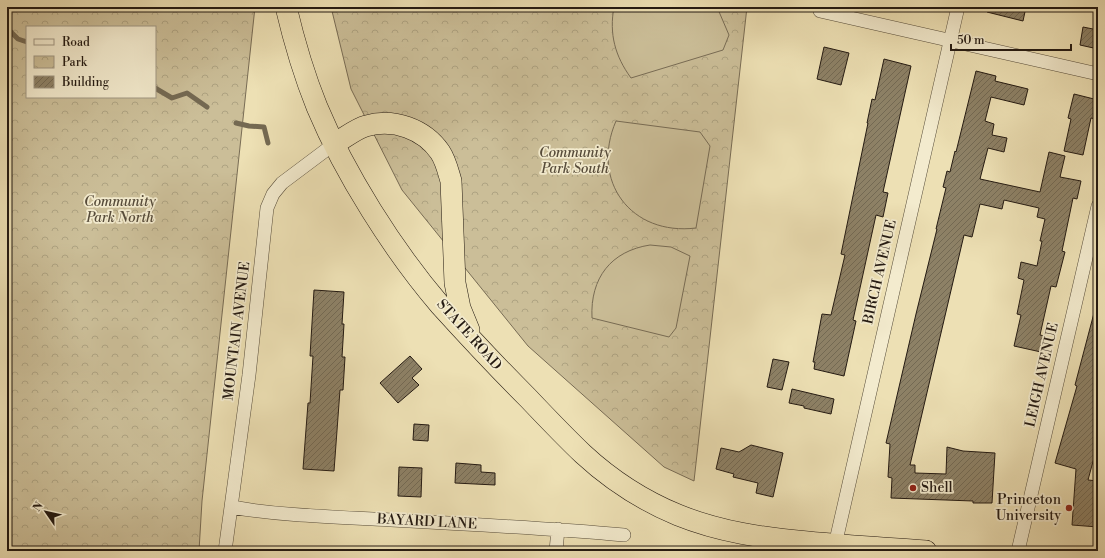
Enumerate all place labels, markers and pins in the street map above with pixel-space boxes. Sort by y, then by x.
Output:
place label: Shell [921,479,953,497]
marker: Shell [908,483,918,493]
place label: Princeton University [996,491,1062,525]
marker: Princeton University [1064,503,1074,513]

